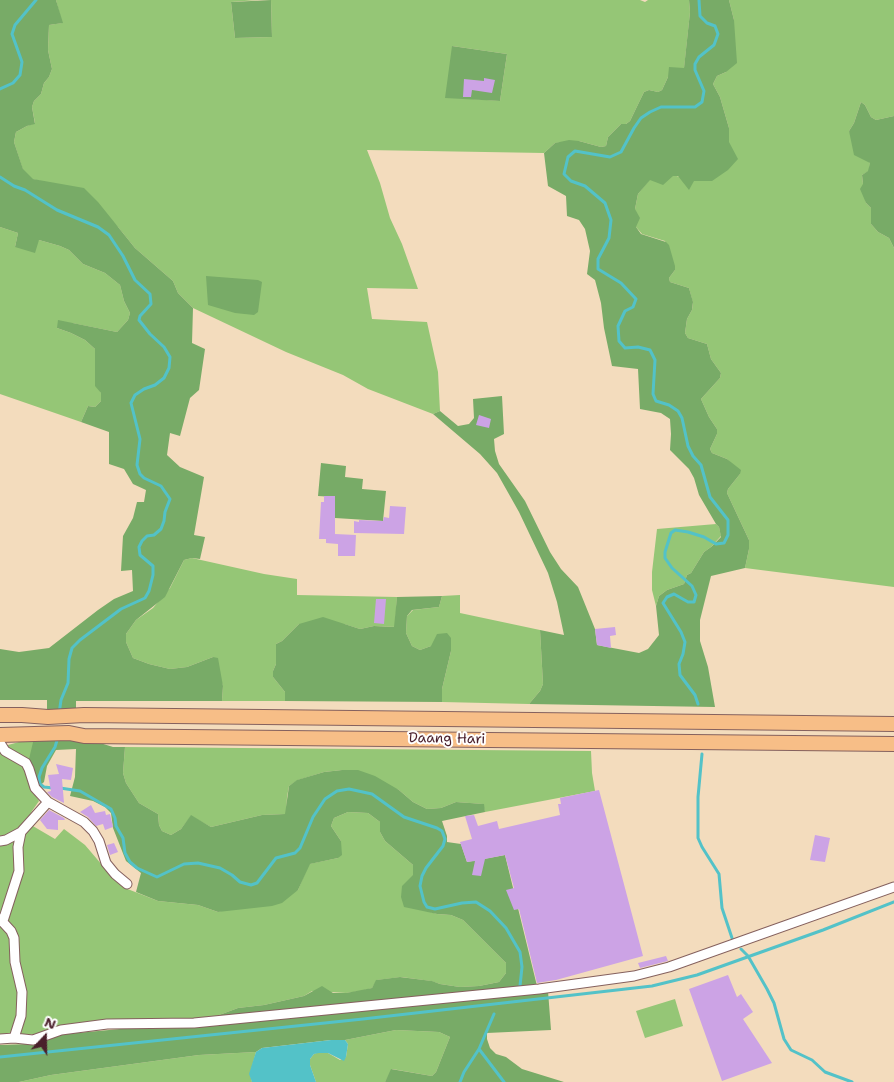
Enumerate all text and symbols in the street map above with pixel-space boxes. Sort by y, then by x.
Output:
street label: Daang Hari [408,730,486,748]
north arrow [20,1012,70,1062]
text: N [42,1013,59,1033]

